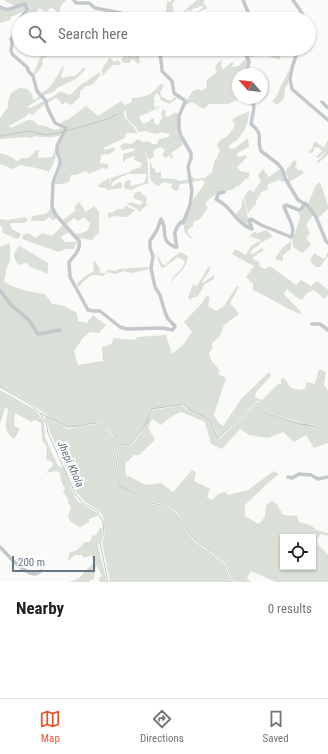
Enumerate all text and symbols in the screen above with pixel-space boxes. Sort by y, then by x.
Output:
search box [12,12,316,56]
icon: search [26,23,48,45]
text: Search here [58,25,128,43]
north arrow [232,68,268,104]
water label: Jhepi Khola [55,439,87,489]
map controls [280,534,316,570]
button: locate [280,534,316,570]
scale bar [12,554,95,573]
text: 200 m [18,556,45,569]
text: Nearby [16,598,64,618]
text: 0 results [268,601,312,616]
tab: Map [39,708,61,745]
tab: Directions [140,708,184,745]
tab: Saved [263,708,289,745]

